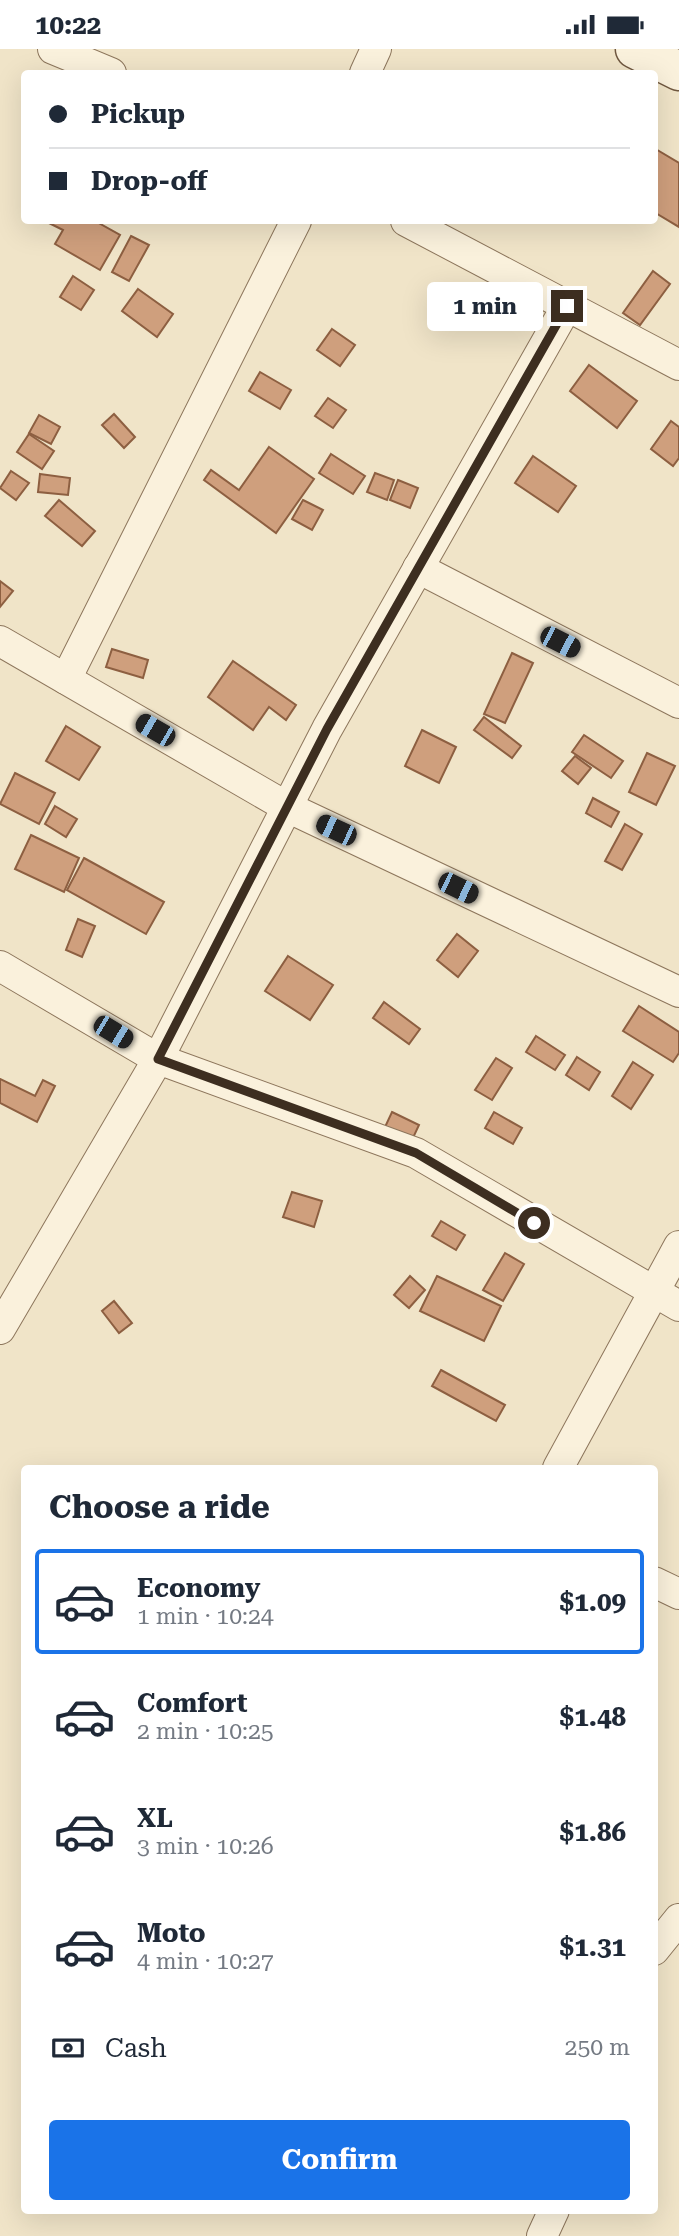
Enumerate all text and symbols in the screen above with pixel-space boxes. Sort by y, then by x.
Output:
text: 10:22 [35,10,101,40]
text: Pickup [91,99,185,129]
text: Drop-off [91,166,207,196]
callout: 1 min [427,281,542,331]
route end [551,290,583,322]
text: 1 min [453,293,517,320]
car [537,623,584,661]
car [132,710,179,750]
car [313,812,360,848]
car [435,869,482,907]
car [90,1012,137,1052]
route start [518,1207,550,1239]
text: Choose a ride [49,1488,270,1526]
icon: car [53,1570,116,1633]
text: Economy [137,1573,260,1603]
text: $1.09 [560,1587,626,1617]
text: 1 min · 10:24 [137,1603,274,1630]
icon: car [53,1685,116,1748]
text: Comfort [137,1688,247,1718]
text: $1.48 [560,1702,626,1732]
text: 2 min · 10:25 [137,1718,274,1745]
icon: car [53,1800,116,1863]
text: XL [137,1803,173,1833]
text: $1.86 [560,1817,626,1847]
text: 3 min · 10:26 [137,1833,274,1860]
icon: car [53,1915,116,1978]
text: Moto [137,1918,206,1948]
text: $1.31 [560,1932,626,1962]
text: 4 min · 10:27 [137,1948,274,1975]
icon: cash [49,2029,87,2067]
text: Cash [105,2033,167,2063]
text: 250 m [565,2034,630,2061]
button: Confirm [49,2120,630,2200]

